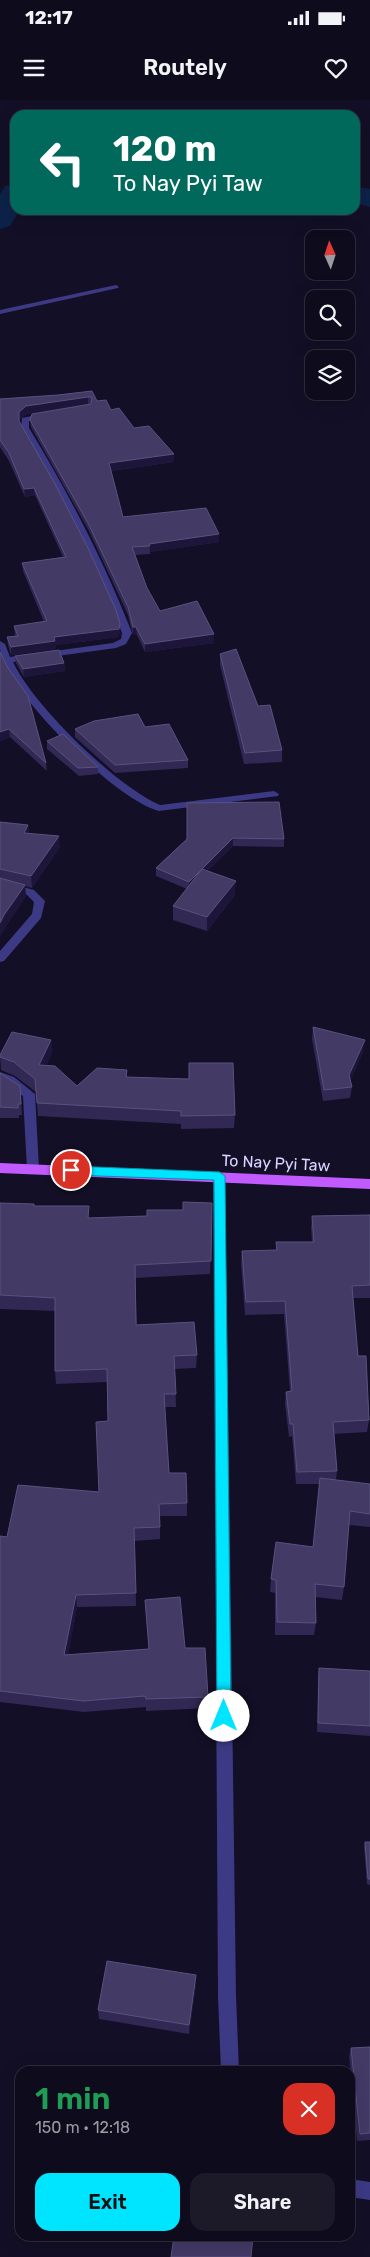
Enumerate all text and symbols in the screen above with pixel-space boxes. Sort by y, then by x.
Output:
text: 12:17 [25,6,73,29]
icon: menu [20,54,48,82]
text: Routely [143,54,227,81]
icon: heart [322,54,350,82]
text: 120 m [113,128,216,170]
icon: left [30,130,95,195]
text: To Nay Pyi Taw [113,170,263,197]
north arrow [305,230,355,280]
map controls [305,230,355,400]
button: search [305,290,355,340]
button: layers [305,350,355,400]
pin [50,1149,92,1191]
street label: To Nay Pyi Taw [221,1151,331,1175]
icon: arrive [57,1156,85,1184]
position arrow [197,1689,249,1741]
text: 1 min [35,2081,110,2117]
button: close [283,2083,335,2135]
text: 150 m · 12:18 [35,2118,130,2137]
button: Exit [35,2173,180,2231]
button: Share [190,2173,335,2231]

